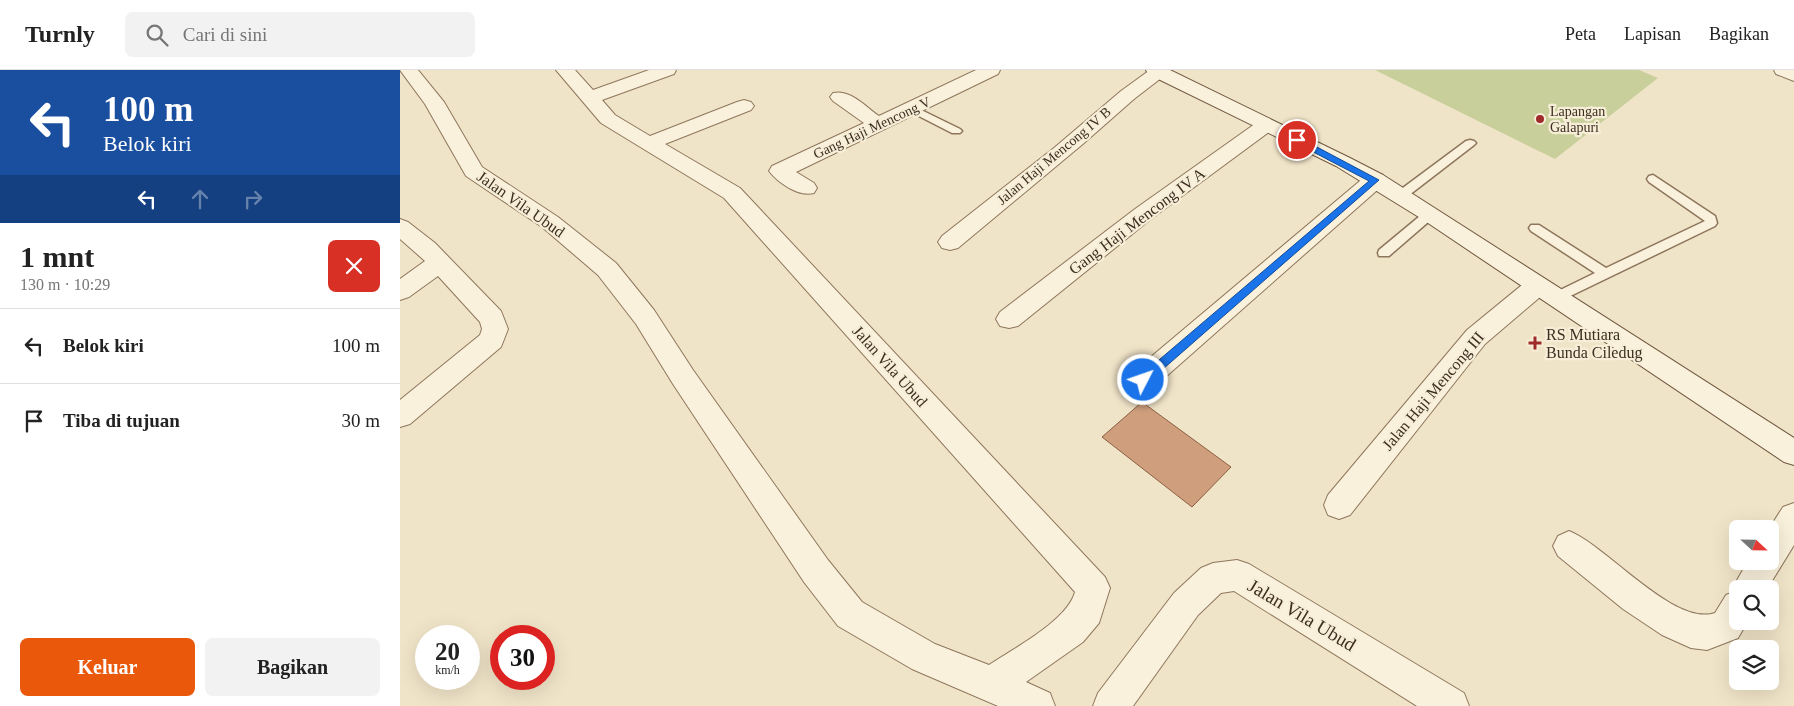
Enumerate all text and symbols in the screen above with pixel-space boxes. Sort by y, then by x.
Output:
search box [125,12,475,57]
text: Turnly [25,21,95,47]
icon: search [143,21,171,49]
text: Cari di sini [183,24,267,45]
text: Peta [1565,24,1596,44]
text: Lapisan [1624,24,1681,44]
text: Bagikan [1709,24,1769,44]
icon: left [20,90,85,155]
text: 100 m [103,90,193,129]
street label: Gang Haji Mencong V [811,94,933,162]
street label: Jalan Haji Mencong IV B [994,104,1114,208]
place label: Lapangan Galapuri [1550,104,1605,135]
marker: Lapangan Galapuri [1534,113,1546,125]
pin [1276,119,1318,161]
icon: arrive [1283,126,1311,154]
text: Belok kiri [103,131,192,156]
street label: Gang Haji Mencong IV A [1066,164,1209,279]
street label: Jalan Vila Ubud [474,168,568,240]
icon: left [133,185,161,213]
icon: ahead [186,185,214,213]
icon: right [239,185,267,213]
text: 1 mnt [20,240,94,273]
button: close [328,240,380,292]
text: 130 m · 10:29 [20,276,110,293]
street label: Jalan Vila Ubud [849,322,931,410]
place label: RS Mutiara Bunda Ciledug [1546,326,1642,362]
street label: Jalan Haji Mencong III [1379,329,1488,454]
icon: left [20,332,48,360]
text: Belok kiri [63,335,144,356]
text: 100 m [332,335,380,356]
marker: RS Mutiara Bunda Ciledug [1528,336,1542,350]
position arrow [1116,353,1168,405]
icon: arrive [20,407,48,435]
text: Tiba di tujuan [63,410,180,431]
text: 30 m [341,410,380,431]
north arrow [1729,520,1779,570]
map controls [1729,520,1779,690]
street label: Jalan Vila Ubud [1244,575,1360,656]
button: search [1729,580,1779,630]
speed limit sign: 30 [490,625,555,690]
button: Keluar [20,638,195,696]
button: Bagikan [205,638,380,696]
text: 20 [435,638,460,665]
button: layers [1729,640,1779,690]
text: km/h [435,663,460,677]

